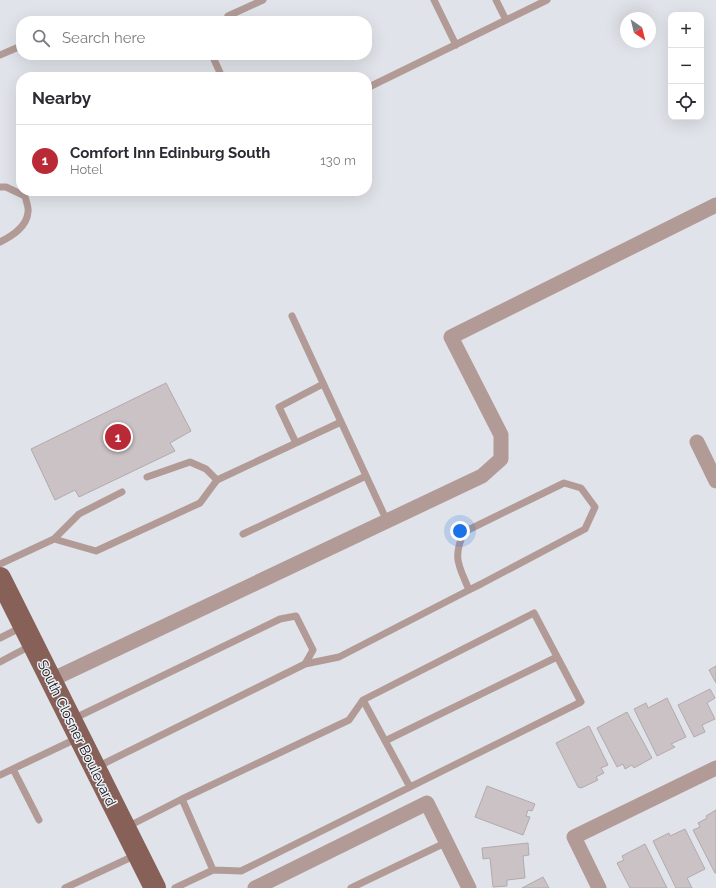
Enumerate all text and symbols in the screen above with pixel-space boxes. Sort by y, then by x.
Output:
north arrow [620,12,656,48]
map controls [668,12,704,120]
button: + [668,12,704,48]
search box [16,16,372,60]
icon: search [30,27,52,49]
text: Search here [62,29,145,47]
button: − [668,48,704,84]
button: locate [668,84,704,120]
text: Nearby [32,88,91,108]
text: Comfort Inn Edinburg South [70,144,270,162]
text: 1 [42,153,48,168]
text: 130 m [320,153,356,168]
text: Hotel [70,162,103,177]
pin: 1 [105,422,131,452]
your location [450,521,470,541]
street label: South Closner Boulevard [35,657,119,809]

